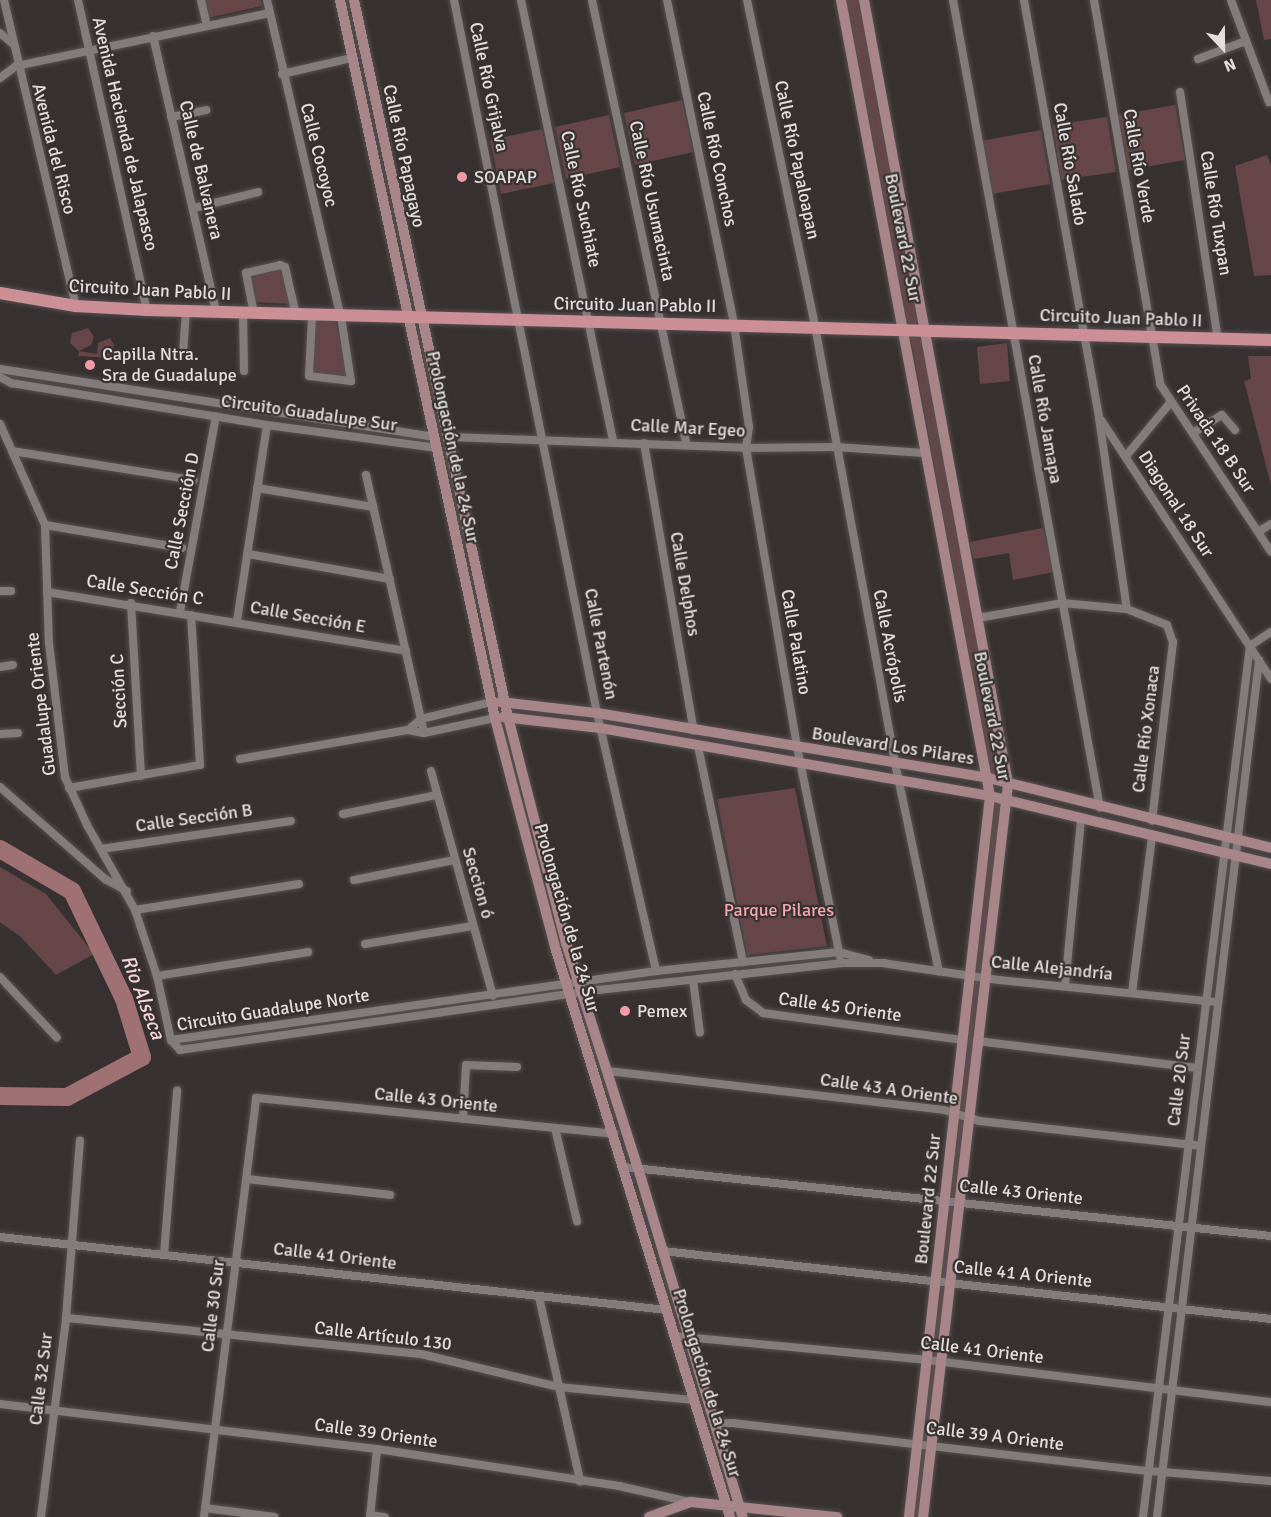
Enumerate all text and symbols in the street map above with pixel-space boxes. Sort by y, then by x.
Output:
street label: Avenida Hacienda de Jalapasco [88,15,162,253]
north arrow [1193,18,1253,78]
street label: Calle Río Grijalva [465,20,513,154]
text: N [1221,53,1239,76]
street label: Calle Río Papaloapan [770,79,824,241]
street label: Avenida del Risco [27,81,81,217]
street label: Calle Río Papagayo [378,83,430,229]
street label: Calle Río Conchos [692,90,742,228]
street label: Calle de Balvanera [174,98,228,242]
street label: Calle Cocoyoc [296,101,342,209]
street label: Calle Río Salado [1049,101,1091,227]
street label: Calle Río Verde [1118,107,1160,225]
street label: Calle Río Usumacinta [624,119,680,283]
street label: Calle Río Suchiate [556,129,606,269]
street label: Calle Río Tuxpan [1195,149,1237,277]
place label: SOAPAP [474,166,537,188]
marker: SOAPAP [455,170,469,184]
street label: Boulevard 22 Sur [880,172,926,304]
street label: Circuito Juan Pablo II [68,275,232,305]
street label: Circuito Juan Pablo II [553,293,717,317]
street label: Circuito Juan Pablo II [1039,304,1203,332]
place label: Capilla Ntra. Sra de Guadalupe [102,344,237,386]
street label: Prolongación de la 24 Sur [422,349,484,545]
street label: Calle Río Jamapa [1023,353,1067,485]
marker: Capilla Ntra. Sra de Guadalupe [83,358,97,372]
street label: Privada 18 B Sur [1172,381,1260,497]
street label: Circuito Guadalupe Sur [220,390,398,436]
street label: Calle Mar Egeo [630,414,746,442]
street label: Diagonal 18 Sur [1134,447,1218,561]
street label: Calle Sección D [160,451,204,571]
street label: Calle Delphos [665,530,705,638]
street label: Calle Sección C [85,570,205,610]
street label: Calle Partenón [580,586,622,702]
street label: Calle Palatino [776,588,816,696]
street label: Calle Acrópolis [868,588,912,704]
street label: Calle Sección E [248,596,368,638]
street label: Guadalupe Oriente [21,631,61,777]
street label: Boulevard 22 Sur [969,650,1015,782]
street label: Sección C [106,653,132,729]
street label: Calle Río Xonaca [1127,664,1165,794]
street label: Boulevard Los Pilares [810,723,976,769]
street label: Calle Sección B [134,799,254,837]
street label: Prolongación de la 24 Sur [530,821,604,1015]
street label: Seccion ó [457,845,499,921]
park label: Parque Pilares [724,899,834,921]
water label: Rio Alseca [116,951,170,1043]
street label: Calle Alejandría [990,951,1114,985]
street label: Circuito Guadalupe Norte [175,984,371,1036]
street label: Calle 45 Oriente [777,988,903,1026]
place label: Pemex [637,1000,687,1022]
marker: Pemex [618,1004,632,1018]
street label: Calle 20 Sur [1163,1033,1195,1127]
street label: Calle 43 A Oriente [819,1069,959,1109]
street label: Calle 43 Oriente [373,1083,499,1117]
street label: Boulevard 22 Sur [910,1133,946,1265]
street label: Calle 43 Oriente [958,1175,1084,1209]
street label: Calle 41 Oriente [272,1238,398,1274]
street label: Calle 41 A Oriente [953,1256,1093,1292]
street label: Calle 30 Sur [197,1259,229,1353]
street label: Prolongación de la 24 Sur [668,1286,746,1480]
street label: Calle Artículo 130 [313,1317,453,1355]
street label: Calle 32 Sur [25,1332,57,1426]
street label: Calle 41 Oriente [919,1332,1045,1368]
street label: Calle 39 Oriente [313,1414,439,1452]
street label: Calle 39 A Oriente [925,1417,1065,1455]

